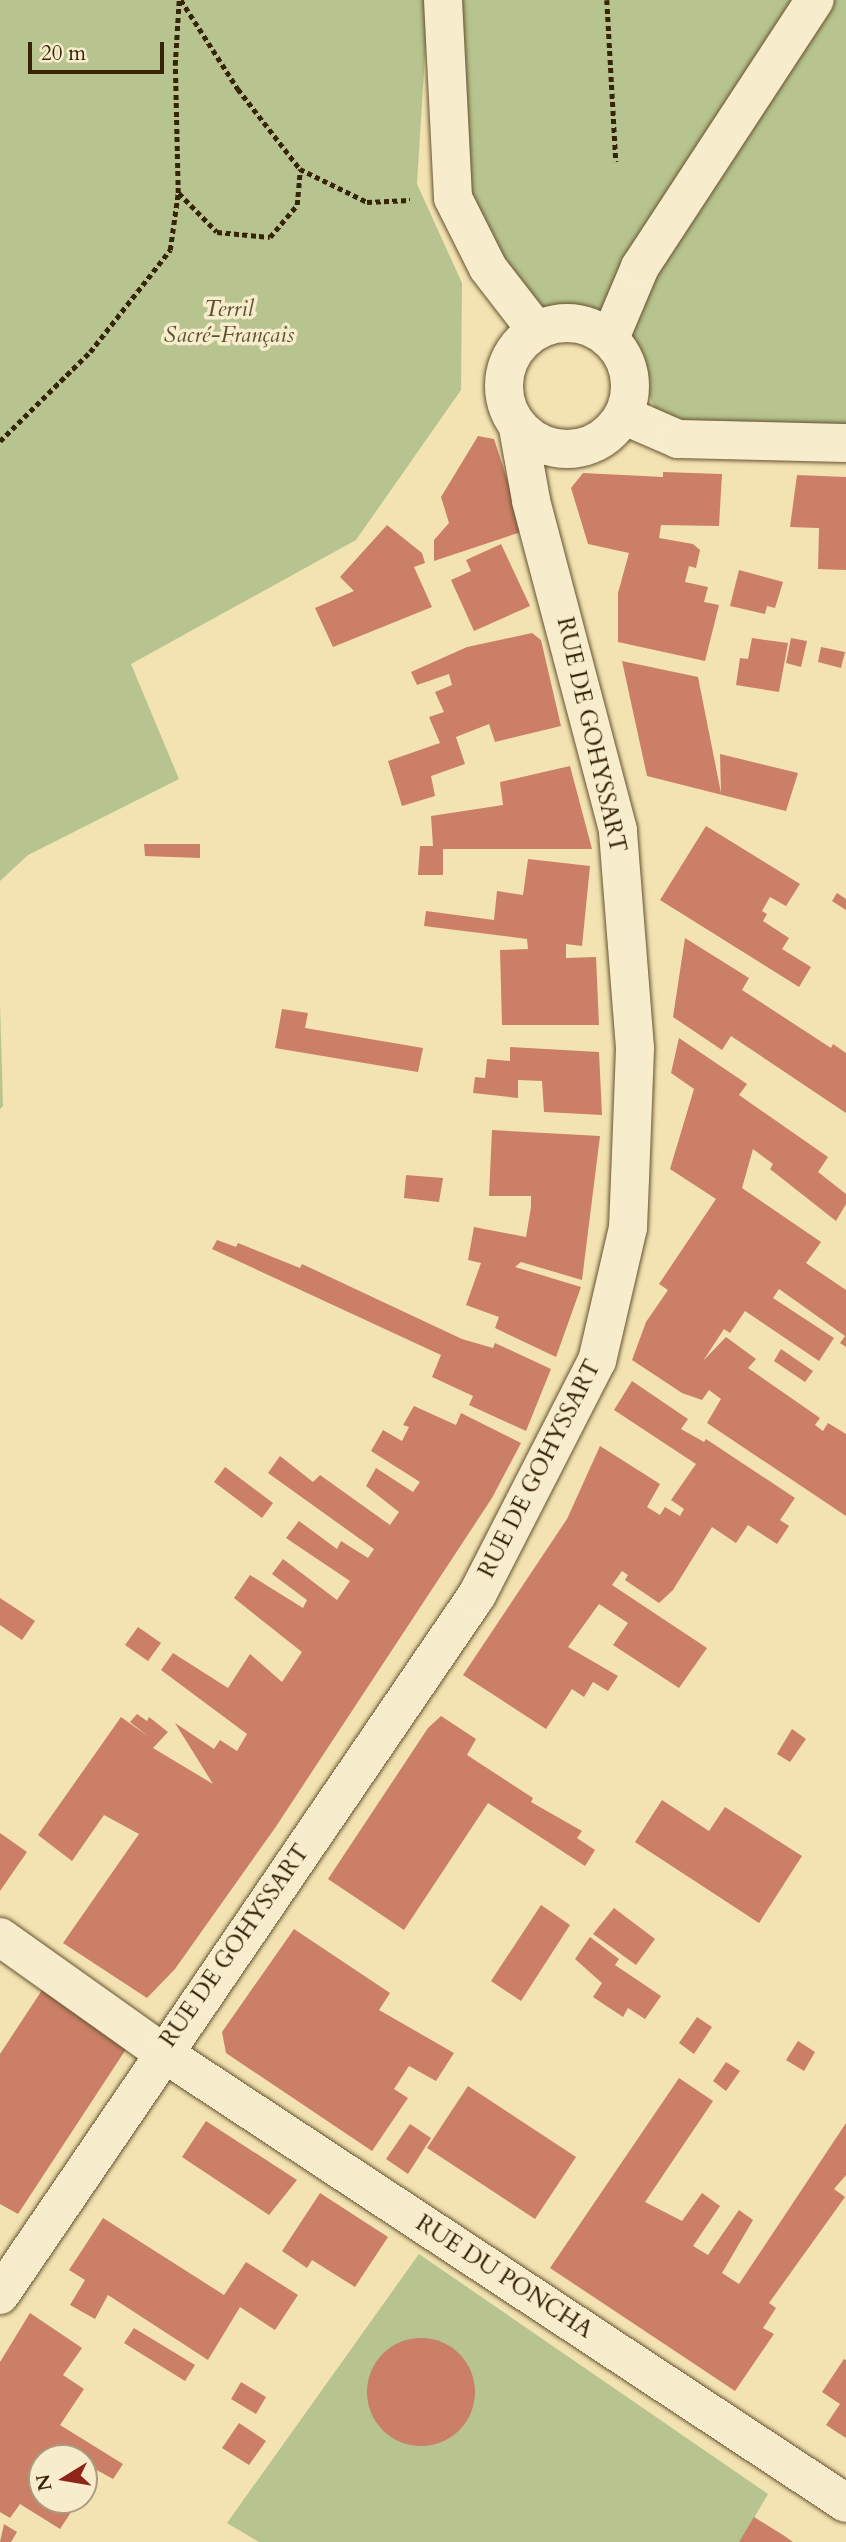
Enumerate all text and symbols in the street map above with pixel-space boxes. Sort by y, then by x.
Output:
scale bar [32,28,168,72]
text: 20 m [41,39,86,68]
park label: Terril Sacré-Français [164,295,294,349]
street label: RUE DE GOHYSSART [550,615,632,855]
street label: RUE DE GOHYSSART [473,1355,607,1583]
street label: RUE DE GOHYSSART [155,1839,315,2053]
street label: RUE DU PONCHA [411,2210,597,2344]
north arrow [28,2444,98,2514]
text: N [30,2472,59,2493]

